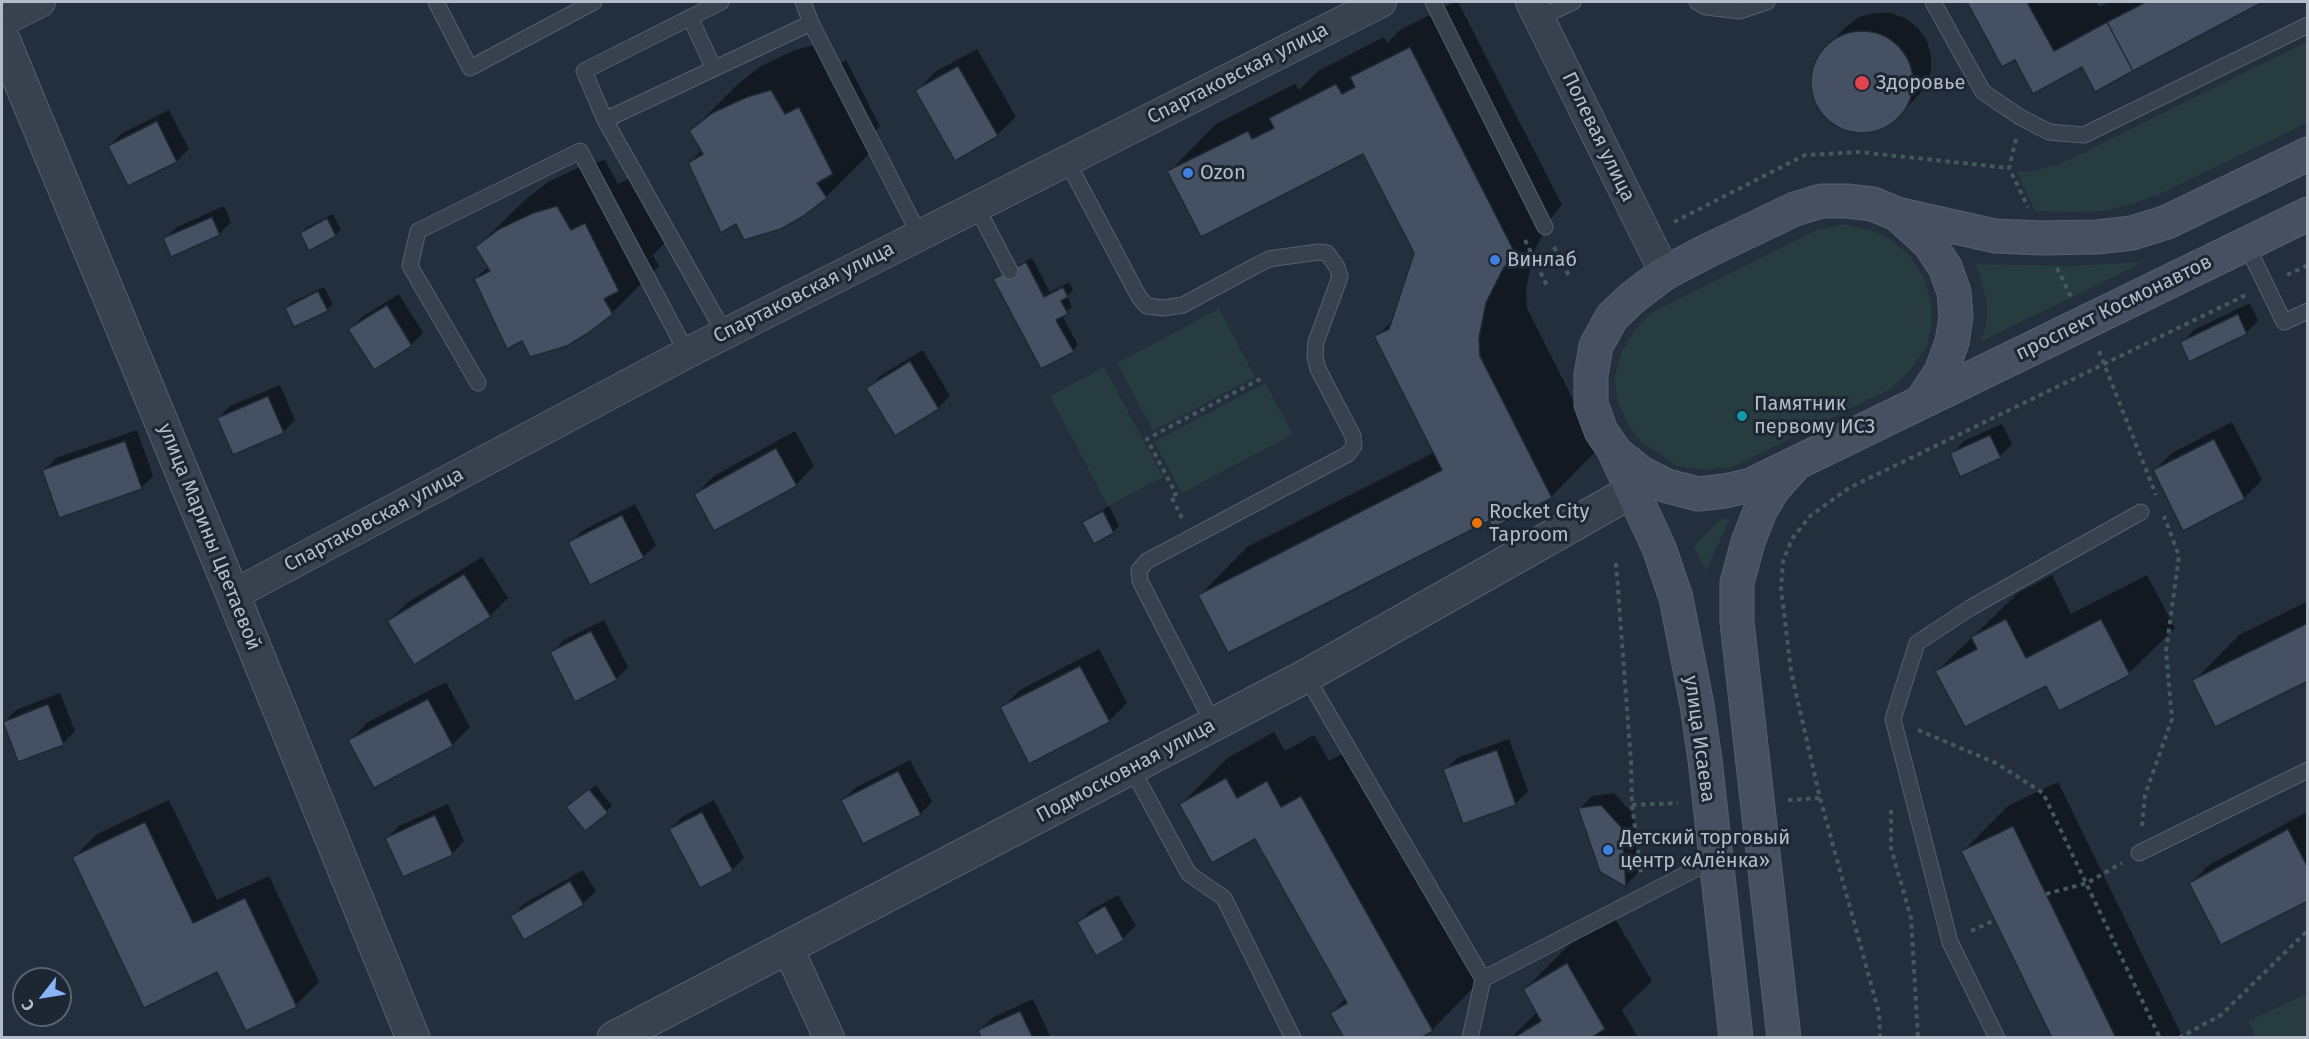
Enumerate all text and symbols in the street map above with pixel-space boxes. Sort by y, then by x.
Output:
street label: Спартаковская улица [1144,18,1332,130]
street label: Полевая улица [1556,68,1640,206]
place label: Здоровье [1876,71,1965,95]
marker: Здоровье [1853,74,1871,92]
place label: Ozon [1200,161,1246,185]
marker: Ozon [1181,166,1195,180]
street label: Спартаковская улица [710,237,898,349]
place label: Винлаб [1507,248,1577,272]
street label: проспект Космонавтов [2012,250,2216,366]
marker: Винлаб [1488,253,1502,267]
place label: Памятник первому ИСЗ [1754,392,1875,439]
marker: Памятник первому ИСЗ [1735,409,1749,423]
street label: улица Марины Цветаевой [152,420,266,654]
street label: Спартаковская улица [280,463,468,577]
place label: Rocket City Taproom [1489,500,1589,547]
marker: Rocket City Taproom [1470,516,1484,530]
street label: улица Исаева [1678,674,1720,804]
street label: Подмосковная улица [1033,714,1219,828]
place label: Детский торговый центр «Алёнка» [1620,826,1790,873]
marker: Детский торговый центр «Алёнка» [1601,843,1615,857]
north arrow [12,967,72,1027]
text: С [17,997,38,1014]

